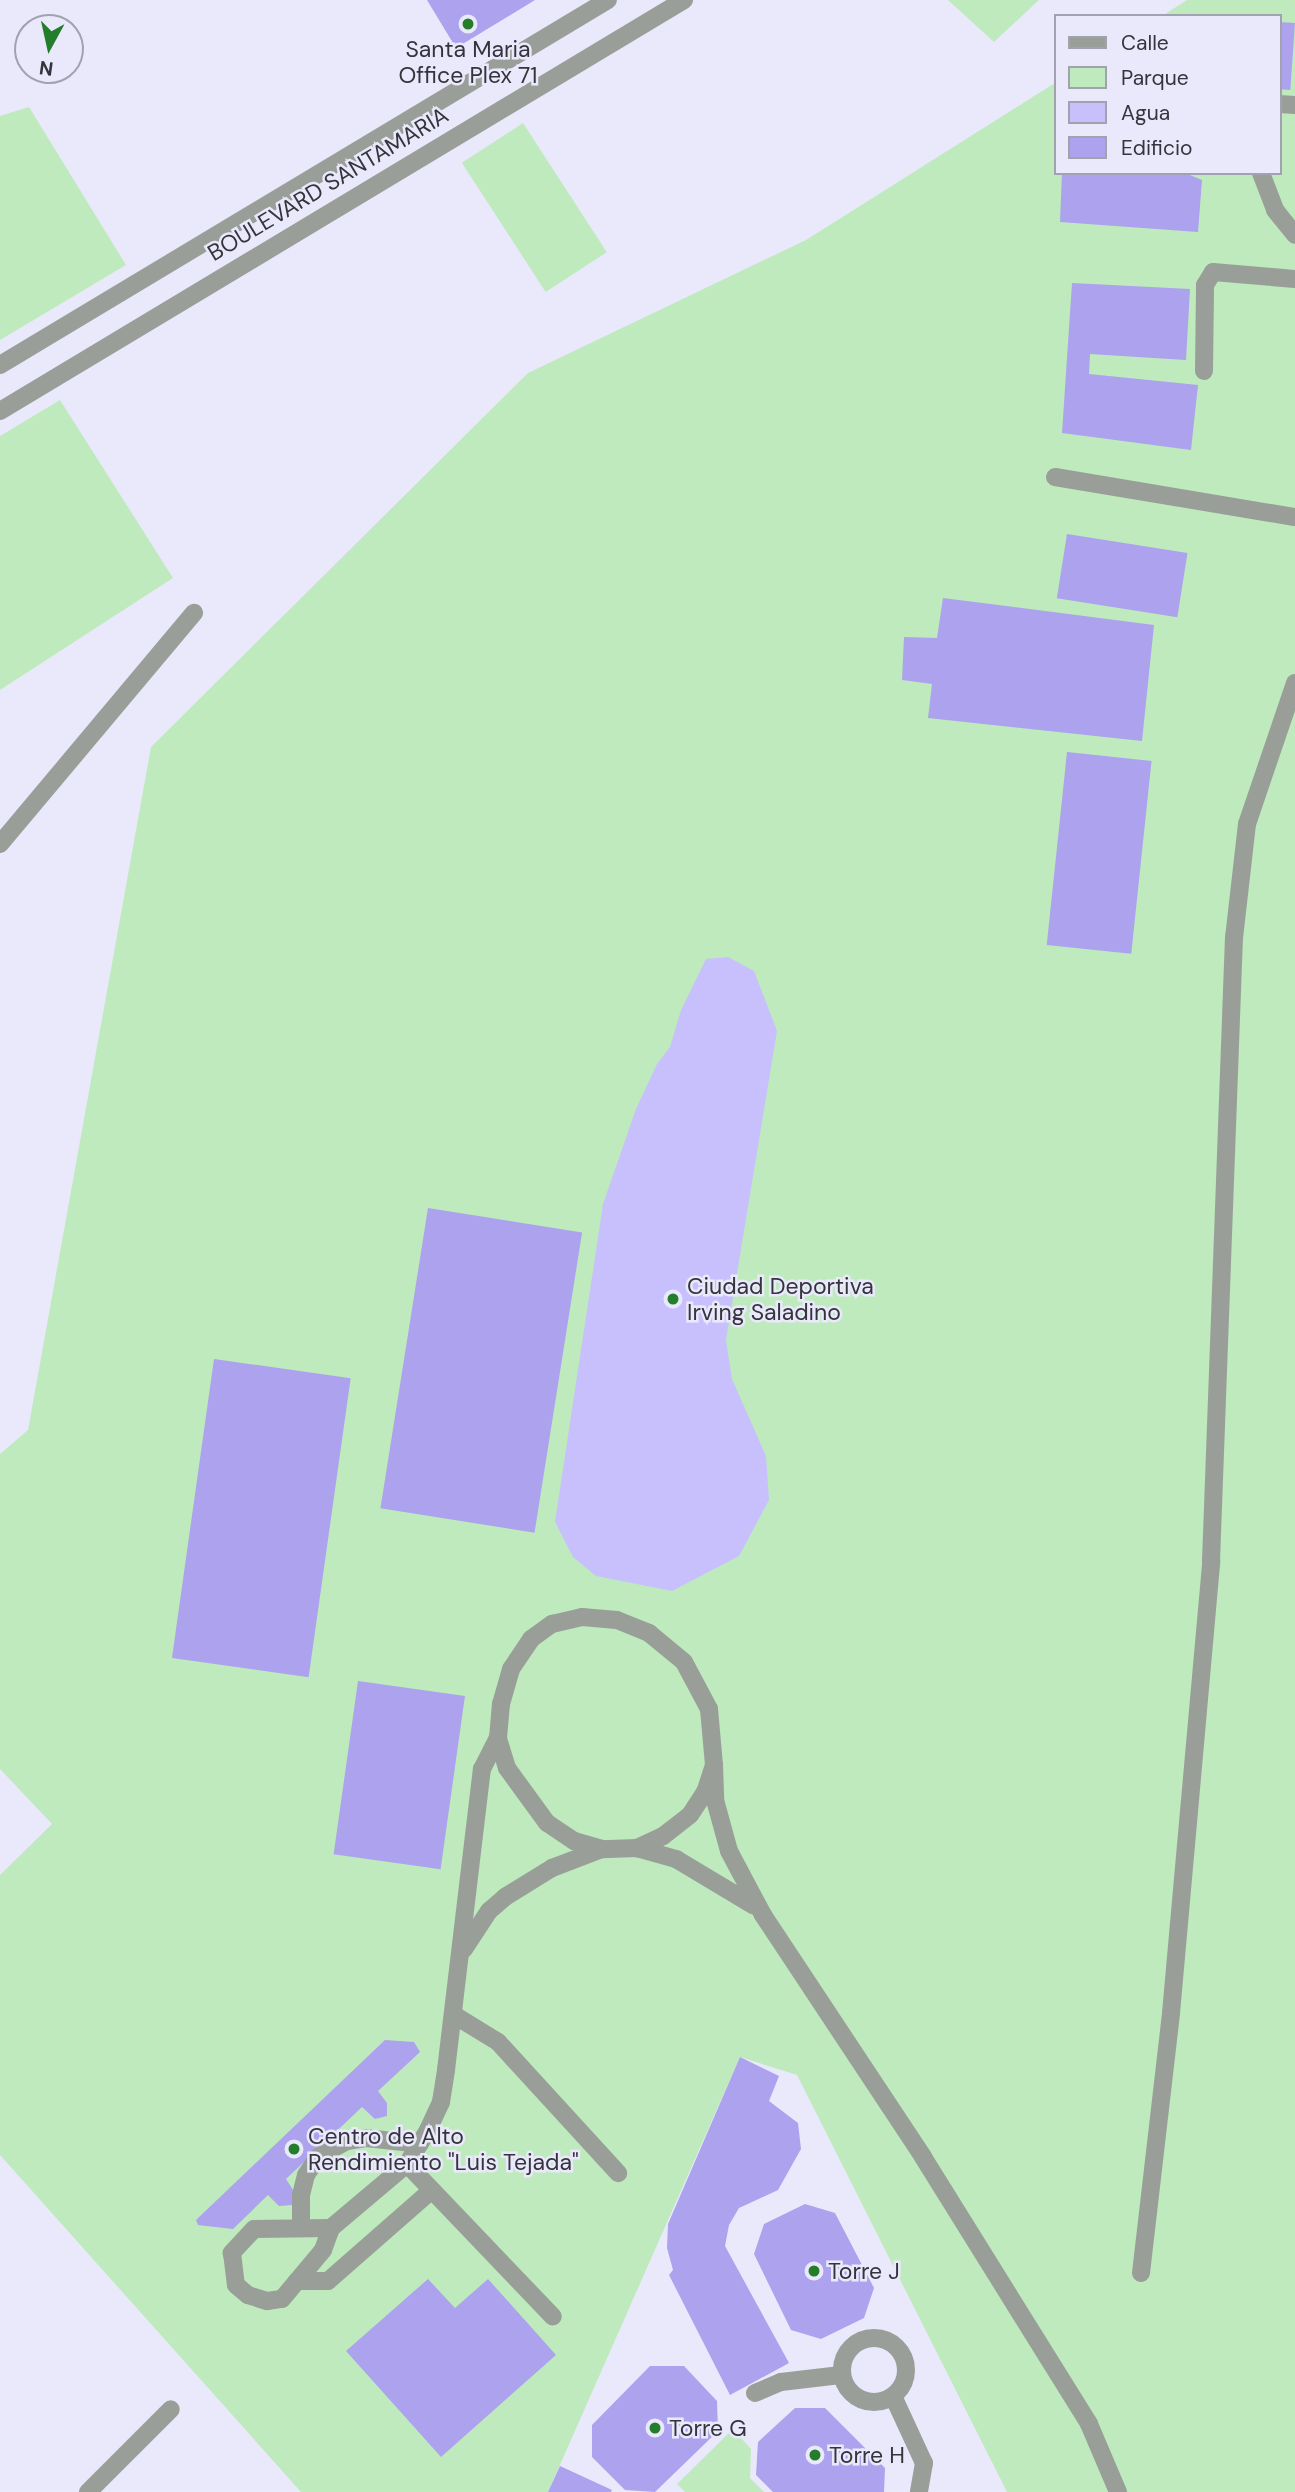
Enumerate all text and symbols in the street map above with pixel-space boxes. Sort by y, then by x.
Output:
north arrow [14,14,84,84]
legend [1054,14,1281,175]
marker: Santa Maria Office Plex 71 [460,16,476,32]
text: Calle [1121,29,1169,57]
place label: Santa Maria Office Plex 71 [399,35,537,89]
text: N [38,55,55,82]
text: Parque [1121,64,1189,92]
text: Agua [1121,99,1170,127]
street label: BOULEVARD SANTAMARIA [203,101,453,267]
text: Edificio [1121,134,1192,162]
place label: Ciudad Deportiva Irving Saladino [687,1272,874,1326]
marker: Ciudad Deportiva Irving Saladino [665,1291,681,1307]
place label: Centro de Alto Rendimiento "Luis Tejada" [308,2122,579,2176]
marker: Centro de Alto Rendimiento "Luis Tejada" [286,2141,302,2157]
place label: Torre J [828,2257,900,2285]
marker: Torre J [806,2263,822,2279]
place label: Torre G [669,2414,747,2442]
marker: Torre G [647,2420,663,2436]
place label: Torre H [829,2441,905,2469]
marker: Torre H [807,2447,823,2463]

